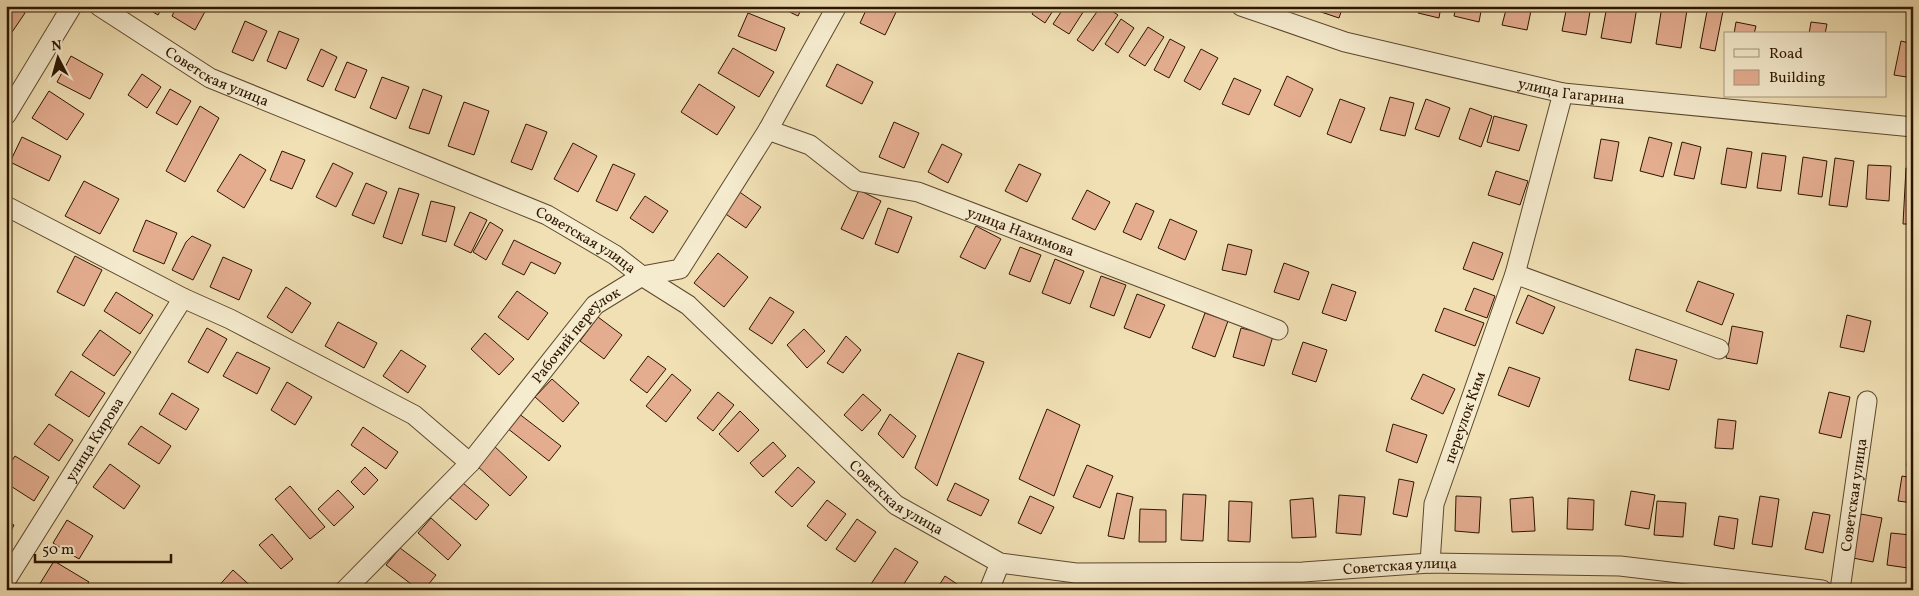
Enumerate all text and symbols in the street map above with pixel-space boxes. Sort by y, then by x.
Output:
north arrow [32,32,82,82]
legend [1724,32,1886,98]
text: N [51,37,63,57]
street label: Советская улица [160,42,272,113]
text: Road [1769,44,1803,65]
text: Building [1769,68,1826,89]
street label: улица Гагарина [1516,74,1626,111]
street label: Советская улица [532,202,640,279]
street label: улица Нахимова [963,203,1077,263]
street label: Рабочий переулок [528,283,625,389]
street label: переулок Ким [1440,369,1492,467]
street label: улица Кирова [61,394,130,486]
street label: Советская улица [1837,437,1874,553]
street label: Советская улица [843,456,947,541]
scale bar [35,531,171,563]
text: 50 m [42,540,74,561]
street label: Советская улица [1342,554,1457,581]

